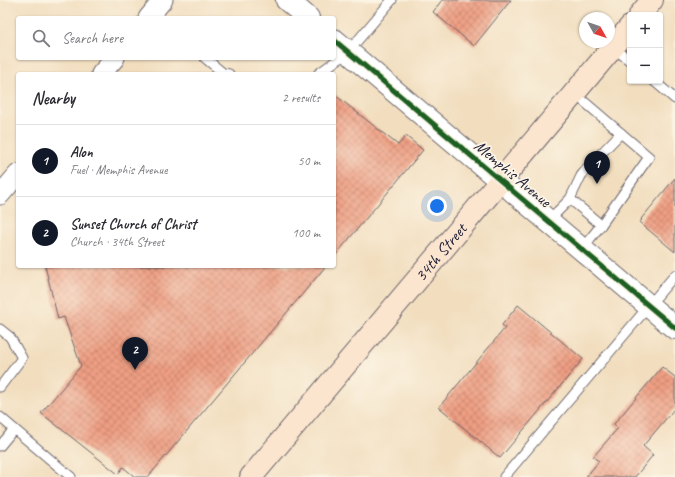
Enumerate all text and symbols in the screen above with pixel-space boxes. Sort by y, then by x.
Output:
north arrow [579,12,615,48]
map controls [627,12,663,84]
button: + [627,12,663,48]
search box [16,16,336,60]
icon: search [30,27,52,49]
text: Search here [62,29,123,48]
button: − [627,48,663,84]
text: Nearby [32,88,75,109]
text: 2 results [282,90,320,106]
street label: Memphis Avenue [470,135,556,212]
text: Alon [70,143,93,162]
pin: 1 [584,151,610,184]
text: 1 [42,153,48,169]
text: 50 m [298,153,320,169]
text: Fuel · Memphis Avenue [70,162,167,178]
your location [427,196,447,216]
text: Sunset Church of Christ [70,215,196,234]
street label: 34th Street [410,217,473,286]
text: 2 [42,225,48,241]
text: 100 m [292,225,320,241]
text: Church · 34th Street [70,234,164,250]
pin: 2 [122,337,148,370]

